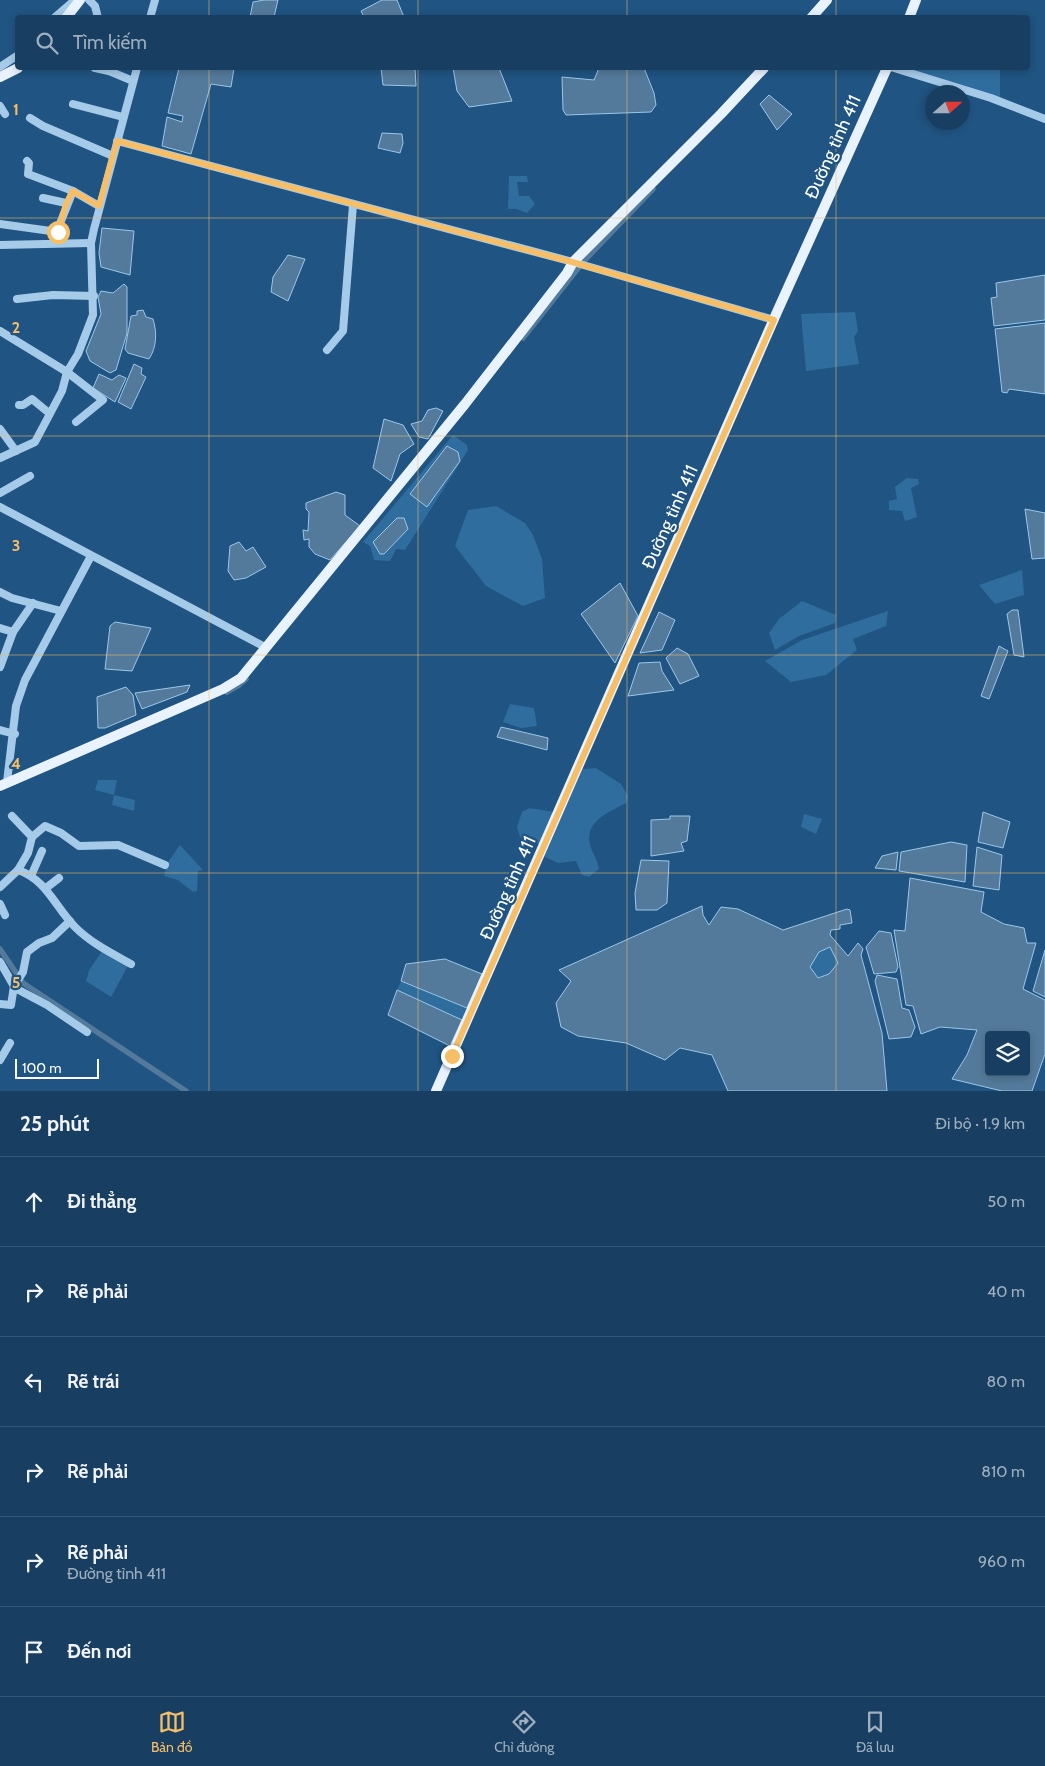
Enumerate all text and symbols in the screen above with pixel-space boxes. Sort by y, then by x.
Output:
search box [15,15,1030,70]
icon: search [33,29,61,57]
text: Tìm kiếm [73,31,147,54]
north arrow [925,85,970,130]
street label: Đường tỉnh 411 [800,92,866,202]
text: 1 [13,100,19,119]
route start [47,221,70,244]
text: 2 [12,318,20,337]
street label: Đường tỉnh 411 [637,462,703,572]
text: 3 [12,536,20,555]
text: 4 [11,754,21,773]
street label: Đường tỉnh 411 [475,833,541,943]
text: 5 [12,973,20,992]
map controls [985,1031,1030,1076]
button: layers [985,1031,1030,1076]
route end [441,1045,464,1068]
scale bar [15,1056,99,1079]
text: 100 m [22,1059,62,1077]
text: 25 phút [20,1111,89,1136]
text: Đi bộ · 1.9 km [935,1114,1025,1133]
icon: ahead [20,1188,48,1216]
text: Đi thẳng [67,1190,136,1213]
text: 50 m [988,1192,1025,1211]
icon: right [20,1278,48,1306]
text: Rẽ phải [67,1280,128,1303]
text: 40 m [987,1282,1025,1301]
icon: left [20,1368,48,1396]
text: Rẽ trái [67,1370,119,1393]
text: 80 m [987,1372,1025,1391]
icon: right [20,1458,48,1486]
text: Rẽ phải [67,1460,128,1483]
text: 810 m [981,1462,1025,1481]
text: Rẽ phải [67,1541,128,1564]
icon: right [20,1548,48,1576]
text: 960 m [978,1552,1025,1571]
text: Đường tỉnh 411 [67,1564,166,1583]
icon: arrive [20,1638,48,1666]
text: Đến nơi [67,1640,131,1663]
tab: Bản đồ [151,1708,192,1756]
tab: Chỉ đường [494,1708,554,1756]
tab: Đã lưu [856,1708,894,1756]

